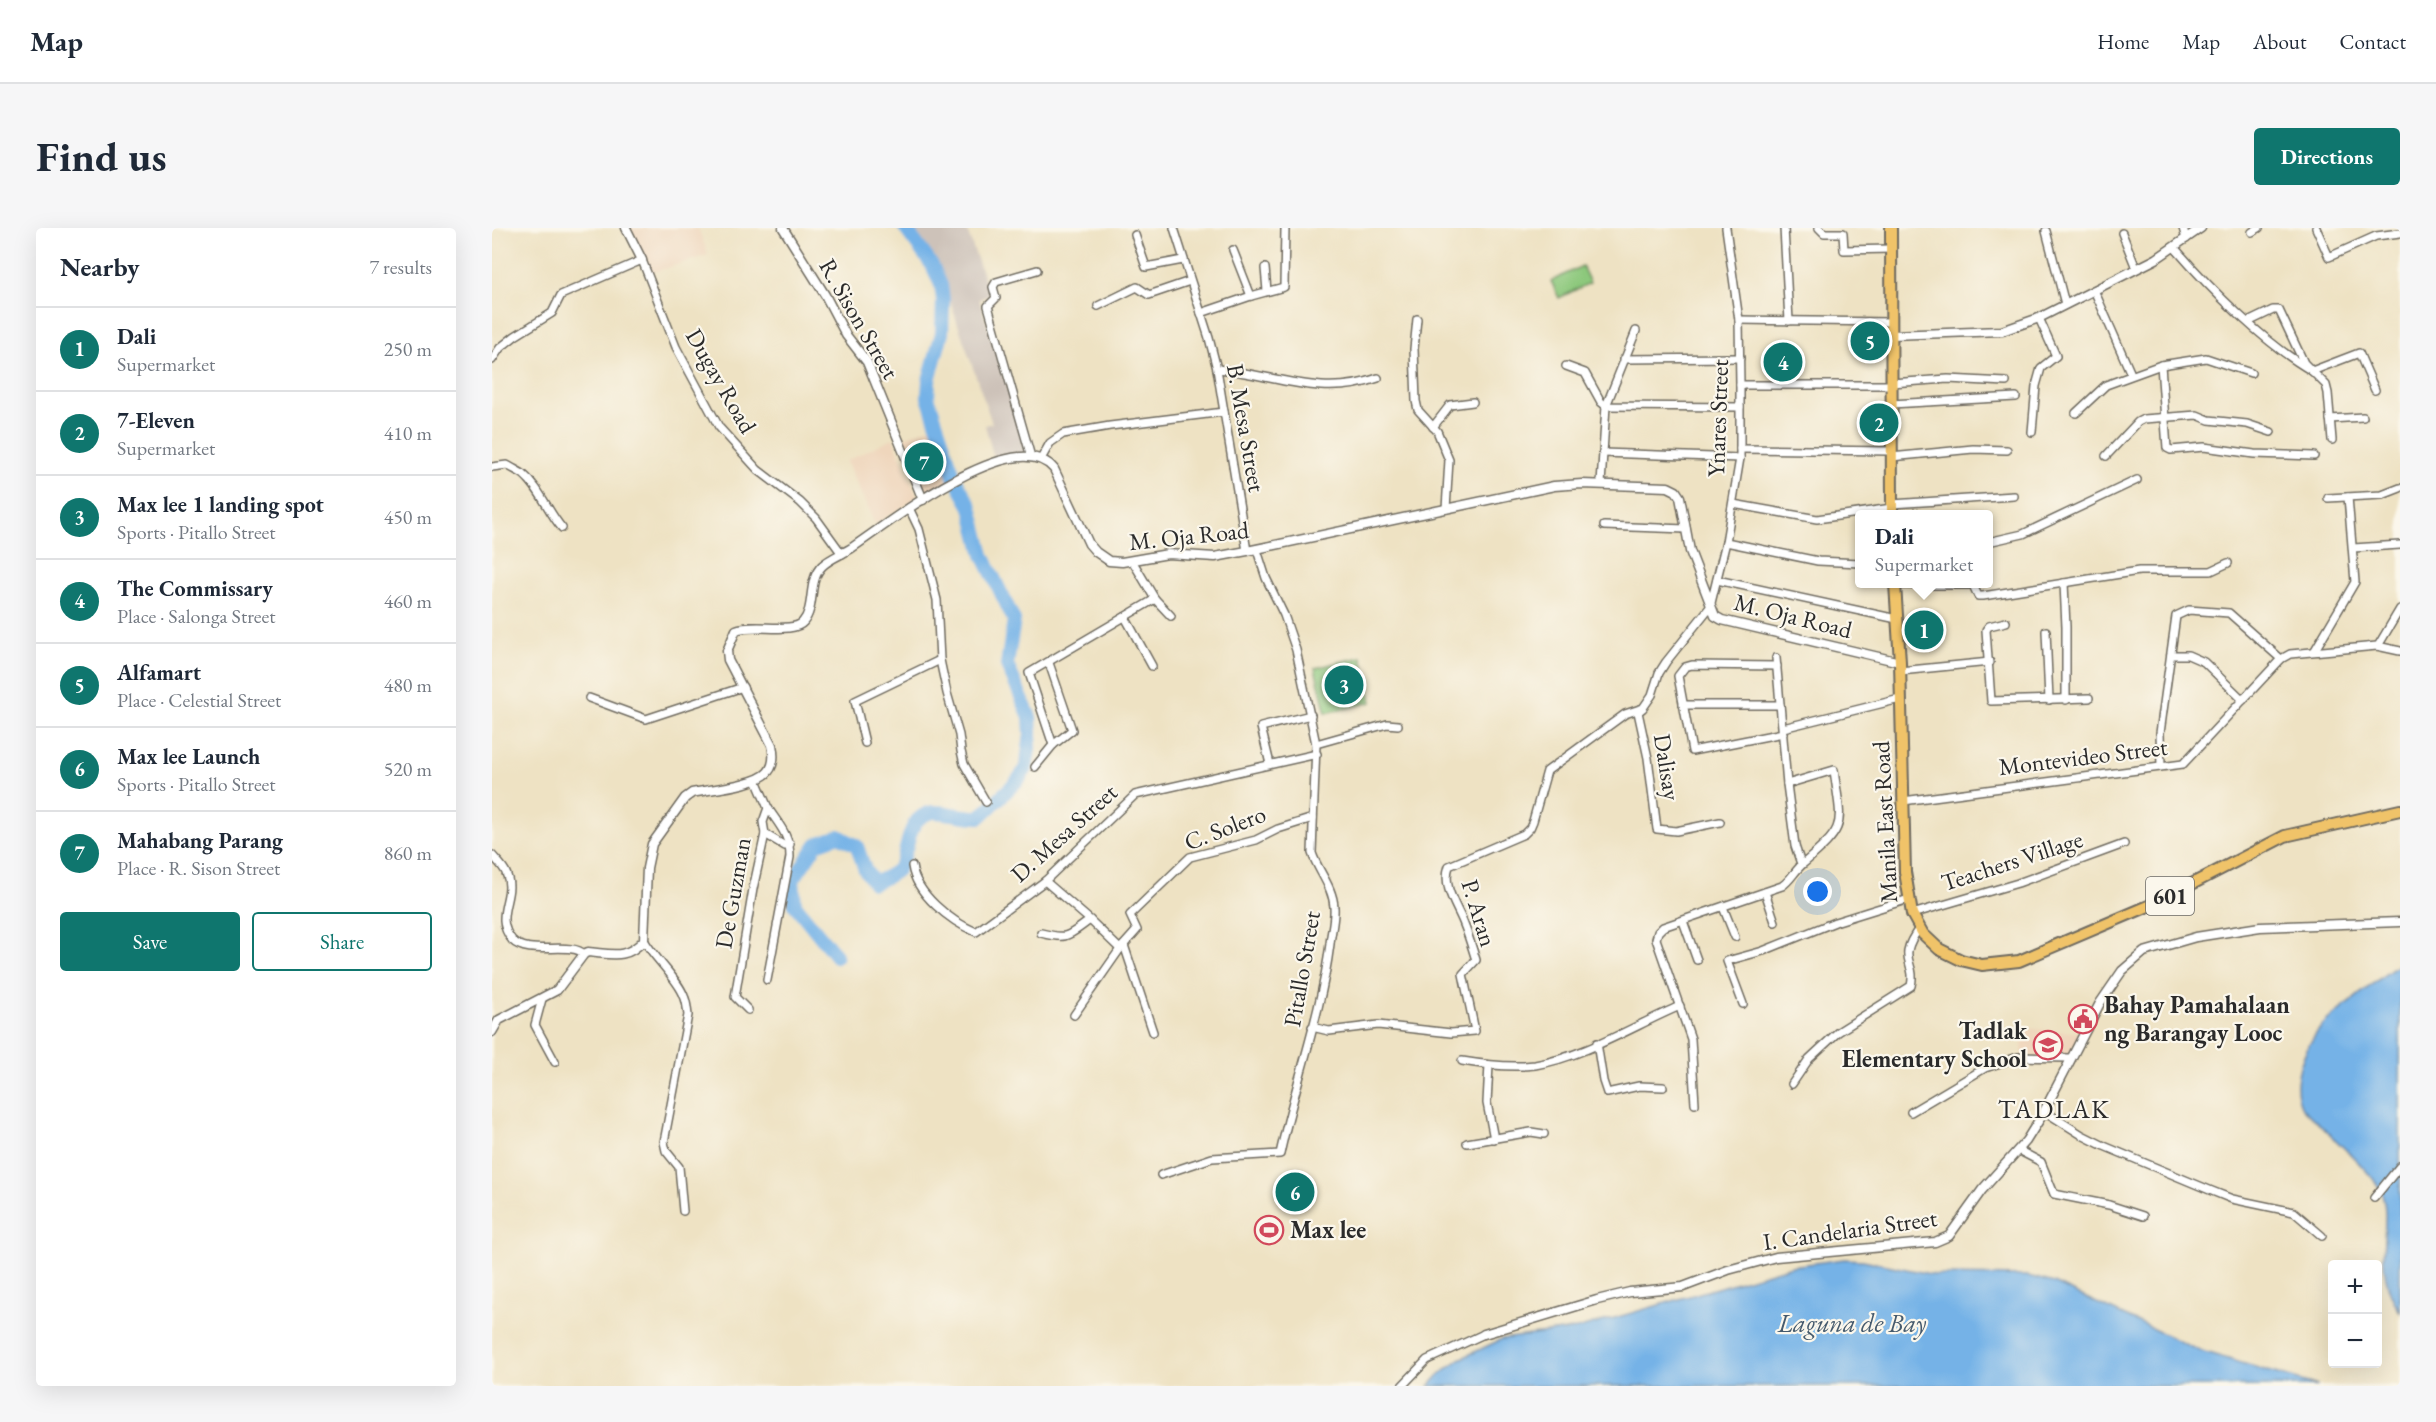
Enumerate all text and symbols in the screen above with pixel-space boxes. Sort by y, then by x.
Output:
text: Map [30,23,83,59]
text: Home [2097,28,2149,55]
text: Map [2182,28,2220,55]
text: About [2253,28,2306,55]
text: Contact [2339,28,2406,55]
button: Directions [2254,128,2400,185]
text: Find us [36,129,167,184]
text: Nearby [60,250,140,284]
street label: R. Sison Street [812,253,907,385]
text: 7 results [369,254,432,280]
pin: 5 [1850,318,1890,364]
text: Dali [117,322,156,351]
street label: Dugay Road [679,323,764,439]
text: 1 [74,336,85,362]
text: 250 m [384,336,432,362]
pin: 4 [1764,340,1802,384]
text: Supermarket [117,351,215,377]
street label: Ynares Street [1700,358,1735,477]
street label: B. Mesa Street [1220,361,1273,495]
pin: 2 [1860,400,1898,446]
text: 7-Eleven [117,406,195,435]
text: 2 [74,420,85,446]
text: 410 m [384,420,432,446]
text: Supermarket [117,435,215,461]
pin: 7 [904,440,944,484]
text: Max lee 1 landing spot [117,490,324,519]
text: 3 [74,504,85,530]
text: 450 m [384,504,432,530]
popup [1855,510,1993,588]
street label: M. Oja Road [1128,514,1251,557]
text: Sports · Pitallo Street [117,519,276,545]
text: Dali [1875,522,1914,551]
text: Supermarket [1875,551,1973,577]
text: The Commissary [117,574,273,603]
street label: M. Oja Road [1731,586,1856,645]
text: 4 [74,588,85,614]
text: 460 m [384,588,432,614]
text: Place · Salonga Street [117,603,276,629]
pin: 1 [1904,608,1944,652]
text: Alfamart [117,658,201,687]
pin: 3 [1324,662,1364,708]
text: 5 [74,672,85,698]
text: 480 m [384,672,432,698]
text: Place · Celestial Street [117,687,281,713]
street label: Dalisay [1647,731,1688,803]
street label: Montevideo Street [1997,731,2169,782]
street label: Manila East Road [1865,739,1904,904]
text: Max lee Launch [117,742,260,771]
text: 6 [74,756,85,782]
text: 520 m [384,756,432,782]
text: Sports · Pitallo Street [117,771,276,797]
street label: D. Mesa Street [1004,776,1124,889]
street label: C. Solero [1180,798,1270,857]
street label: Teachers Village [1937,823,2087,898]
text: Mahabang Parang [117,826,283,855]
street label: De Guzman [707,835,758,951]
text: 7 [74,840,85,866]
text: 860 m [384,840,432,866]
text: Place · R. Sison Street [117,855,280,881]
street label: P. Aran [1455,876,1504,951]
your location [1803,877,1832,906]
road number: 601 [2146,877,2194,915]
street label: Pitallo Street [1276,908,1327,1029]
button: Save [60,912,240,971]
button: Share [252,912,432,971]
place label: Bahay Pamahalaan ng Barangay Looc [2104,989,2290,1049]
public building icon: Bahay Pamahalaan ng Barangay Looc [2067,1003,2099,1035]
place label: Tadlak Elementary School [1842,1015,2028,1075]
school or university icon: Tadlak Elementary School [2032,1029,2064,1061]
district label: TADLAK [1998,1092,2110,1126]
pin: 6 [1276,1170,1314,1214]
street label: I. Candelaria Street [1761,1202,1939,1257]
sports icon: Max lee [1253,1214,1285,1246]
place label: Max lee [1290,1214,1366,1245]
map controls [2328,1260,2382,1368]
button: + [2328,1260,2382,1314]
water label: Laguna de Bay [1777,1306,1927,1340]
button: − [2328,1314,2382,1368]

